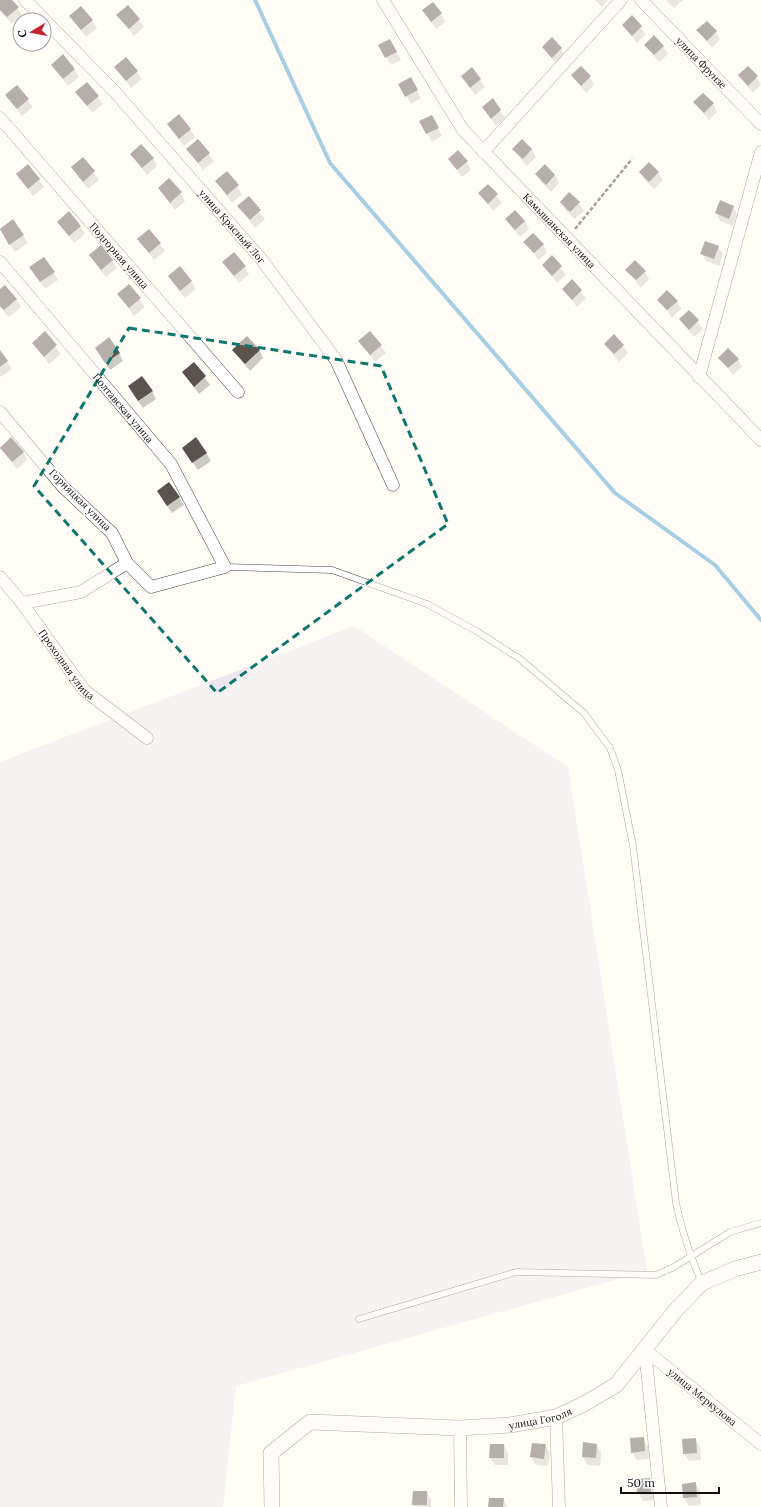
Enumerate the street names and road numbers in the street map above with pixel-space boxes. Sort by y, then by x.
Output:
street label: улица Фрунзе [674,34,730,92]
street label: улица Красный Лог [196,186,269,266]
street label: Камышанская улица [520,190,599,271]
street label: Подгорная улица [87,220,152,291]
street label: Полтавская улица [90,370,157,445]
street label: Горняцкая улица [46,466,114,534]
street label: Проходная улица [36,627,97,702]
street label: улица Меркулова [665,1365,740,1428]
street label: улица Гоголя [508,1404,574,1432]

